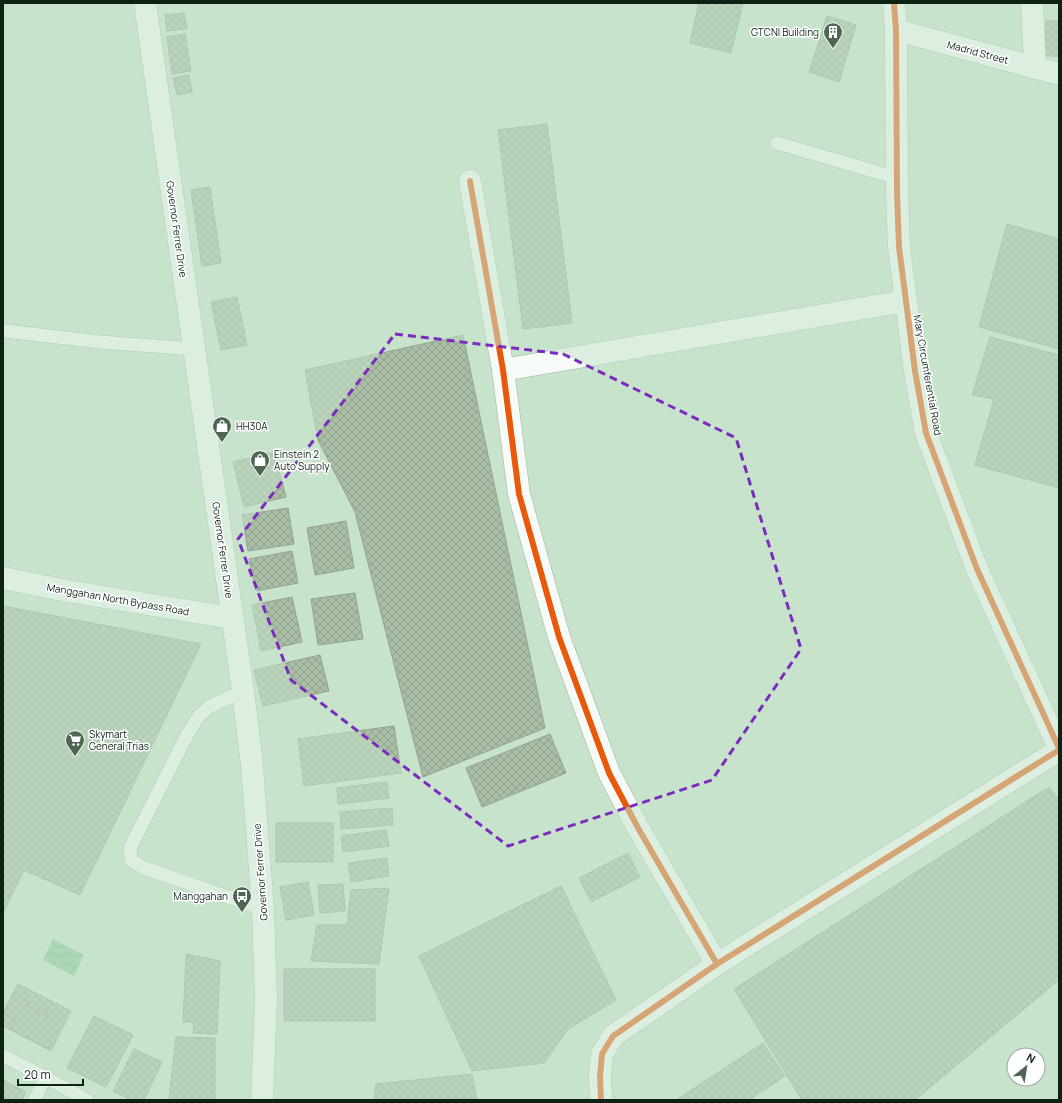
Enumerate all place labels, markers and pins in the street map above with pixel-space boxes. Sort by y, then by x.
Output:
building icon: GTCNI Building [822,21,844,49]
place label: GTCNI Building [751,25,819,39]
shop icon: HH30A [211,415,233,443]
place label: HH30A [236,419,268,433]
place label: Einstein 2 Auto Supply [274,447,330,473]
shop icon: Einstein 2 Auto Supply [249,449,271,477]
place label: Skymart General Trias [89,727,149,753]
supermarket icon: Skymart General Trias [64,729,86,757]
bus stop icon: Manggahan [231,885,253,913]
place label: Manggahan [173,889,228,903]

